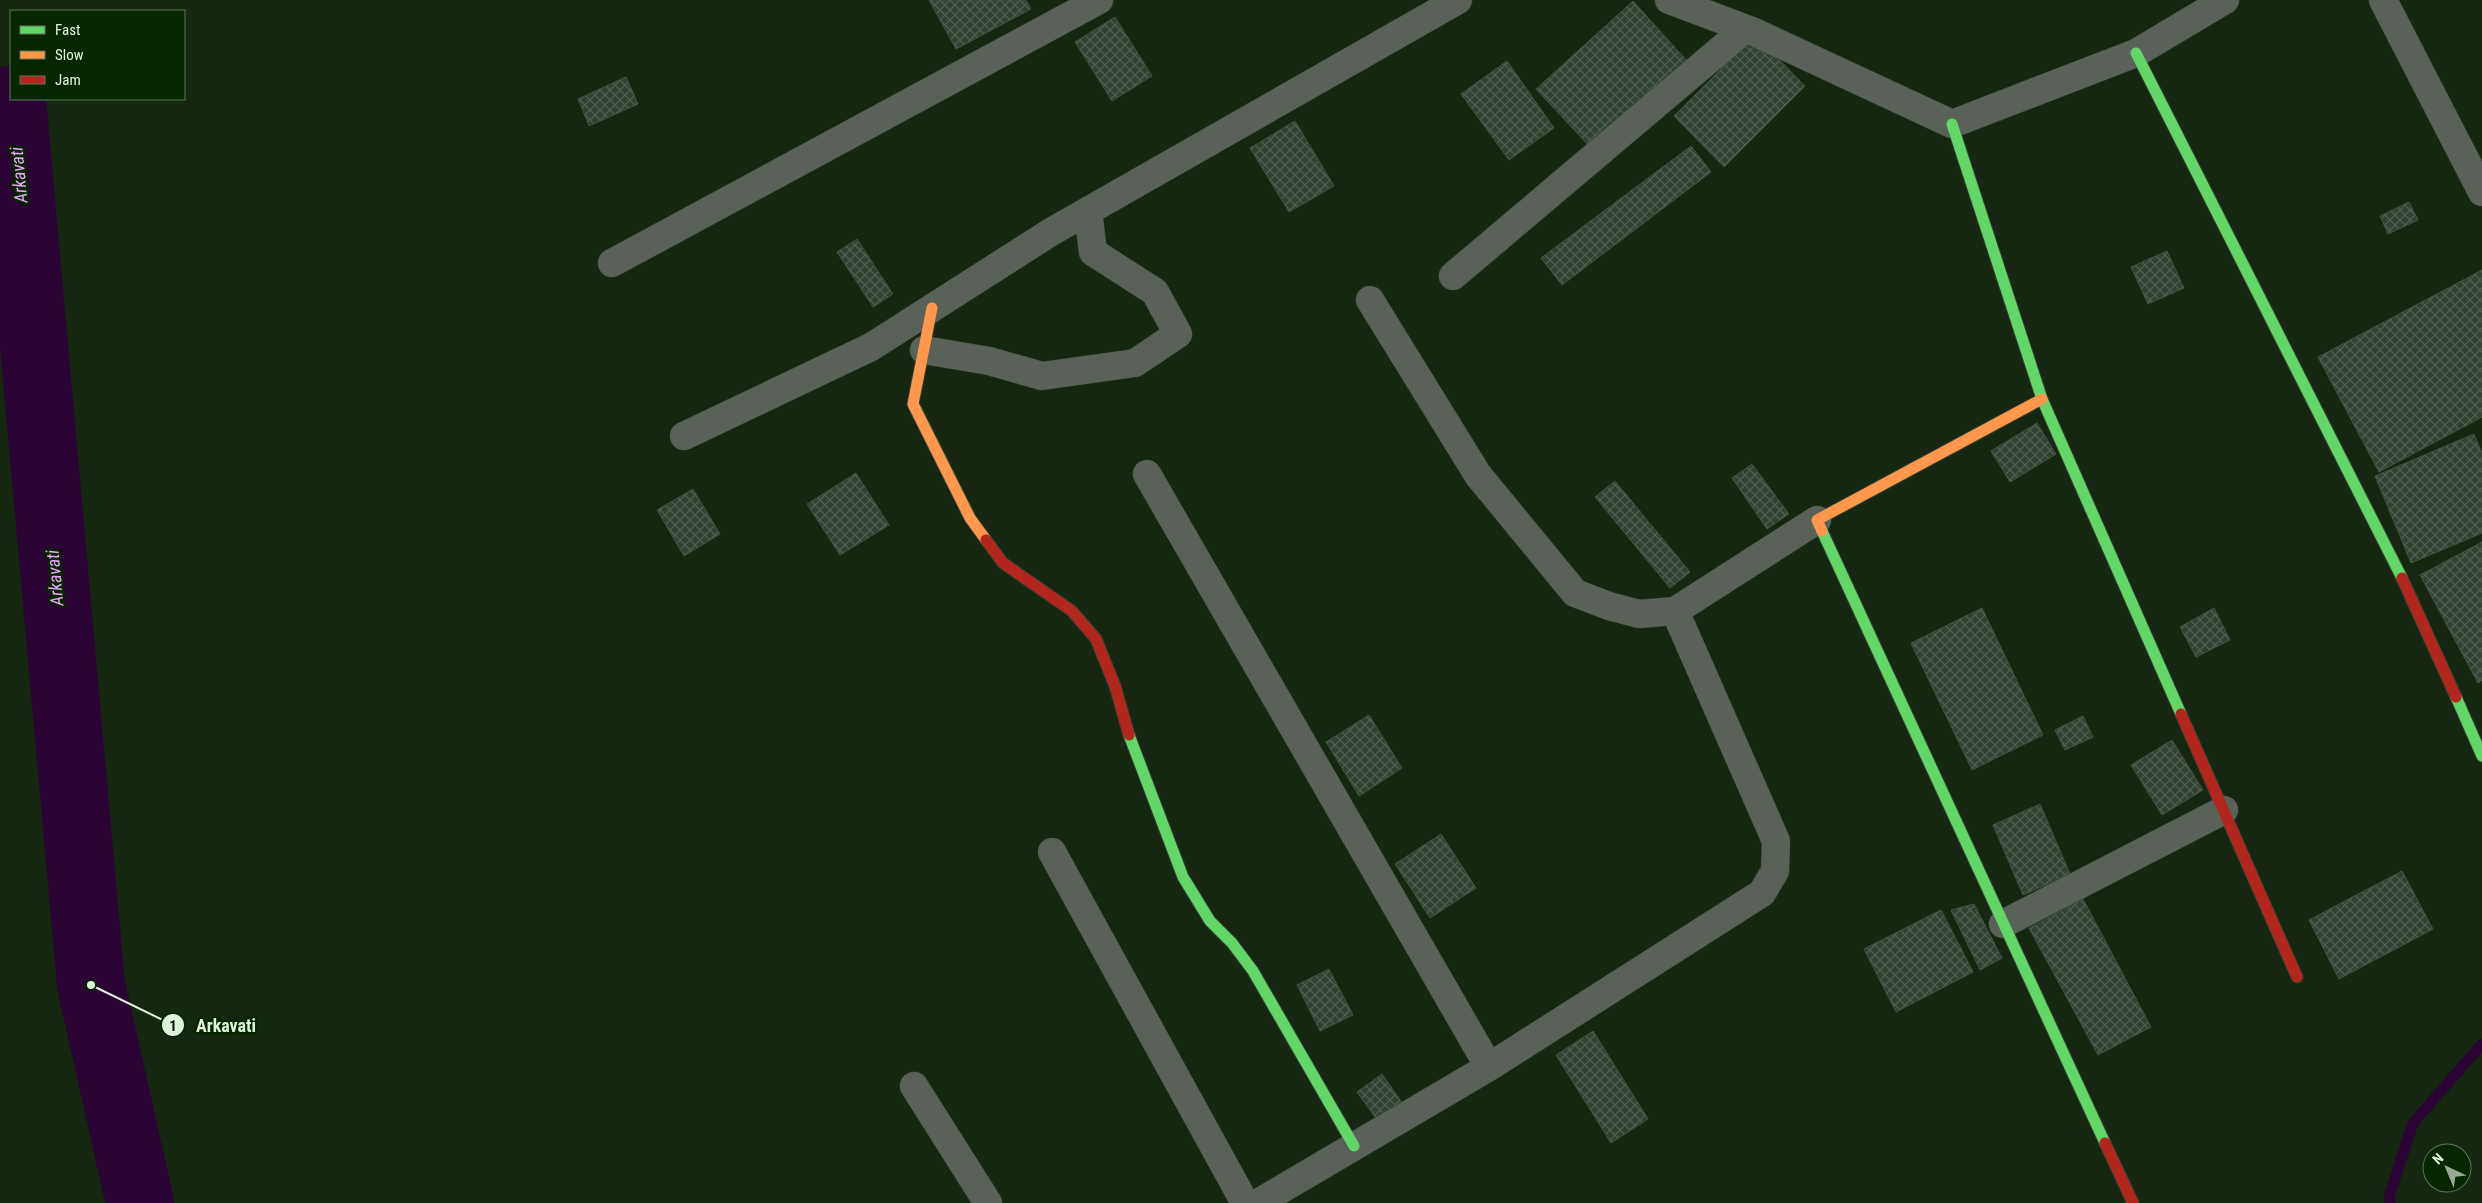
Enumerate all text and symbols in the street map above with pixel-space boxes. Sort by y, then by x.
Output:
legend [10,10,185,100]
text: Fast [55,21,80,39]
text: Slow [55,46,84,64]
text: Jam [55,71,81,89]
water label: Arkavati [5,145,32,205]
water label: Arkavati [41,548,68,608]
callout: Arkavati [161,1009,266,1042]
text: Arkavati [196,1015,256,1036]
text: 1 [169,1017,177,1035]
north arrow [2422,1143,2472,1193]
text: N [2429,1150,2447,1167]

